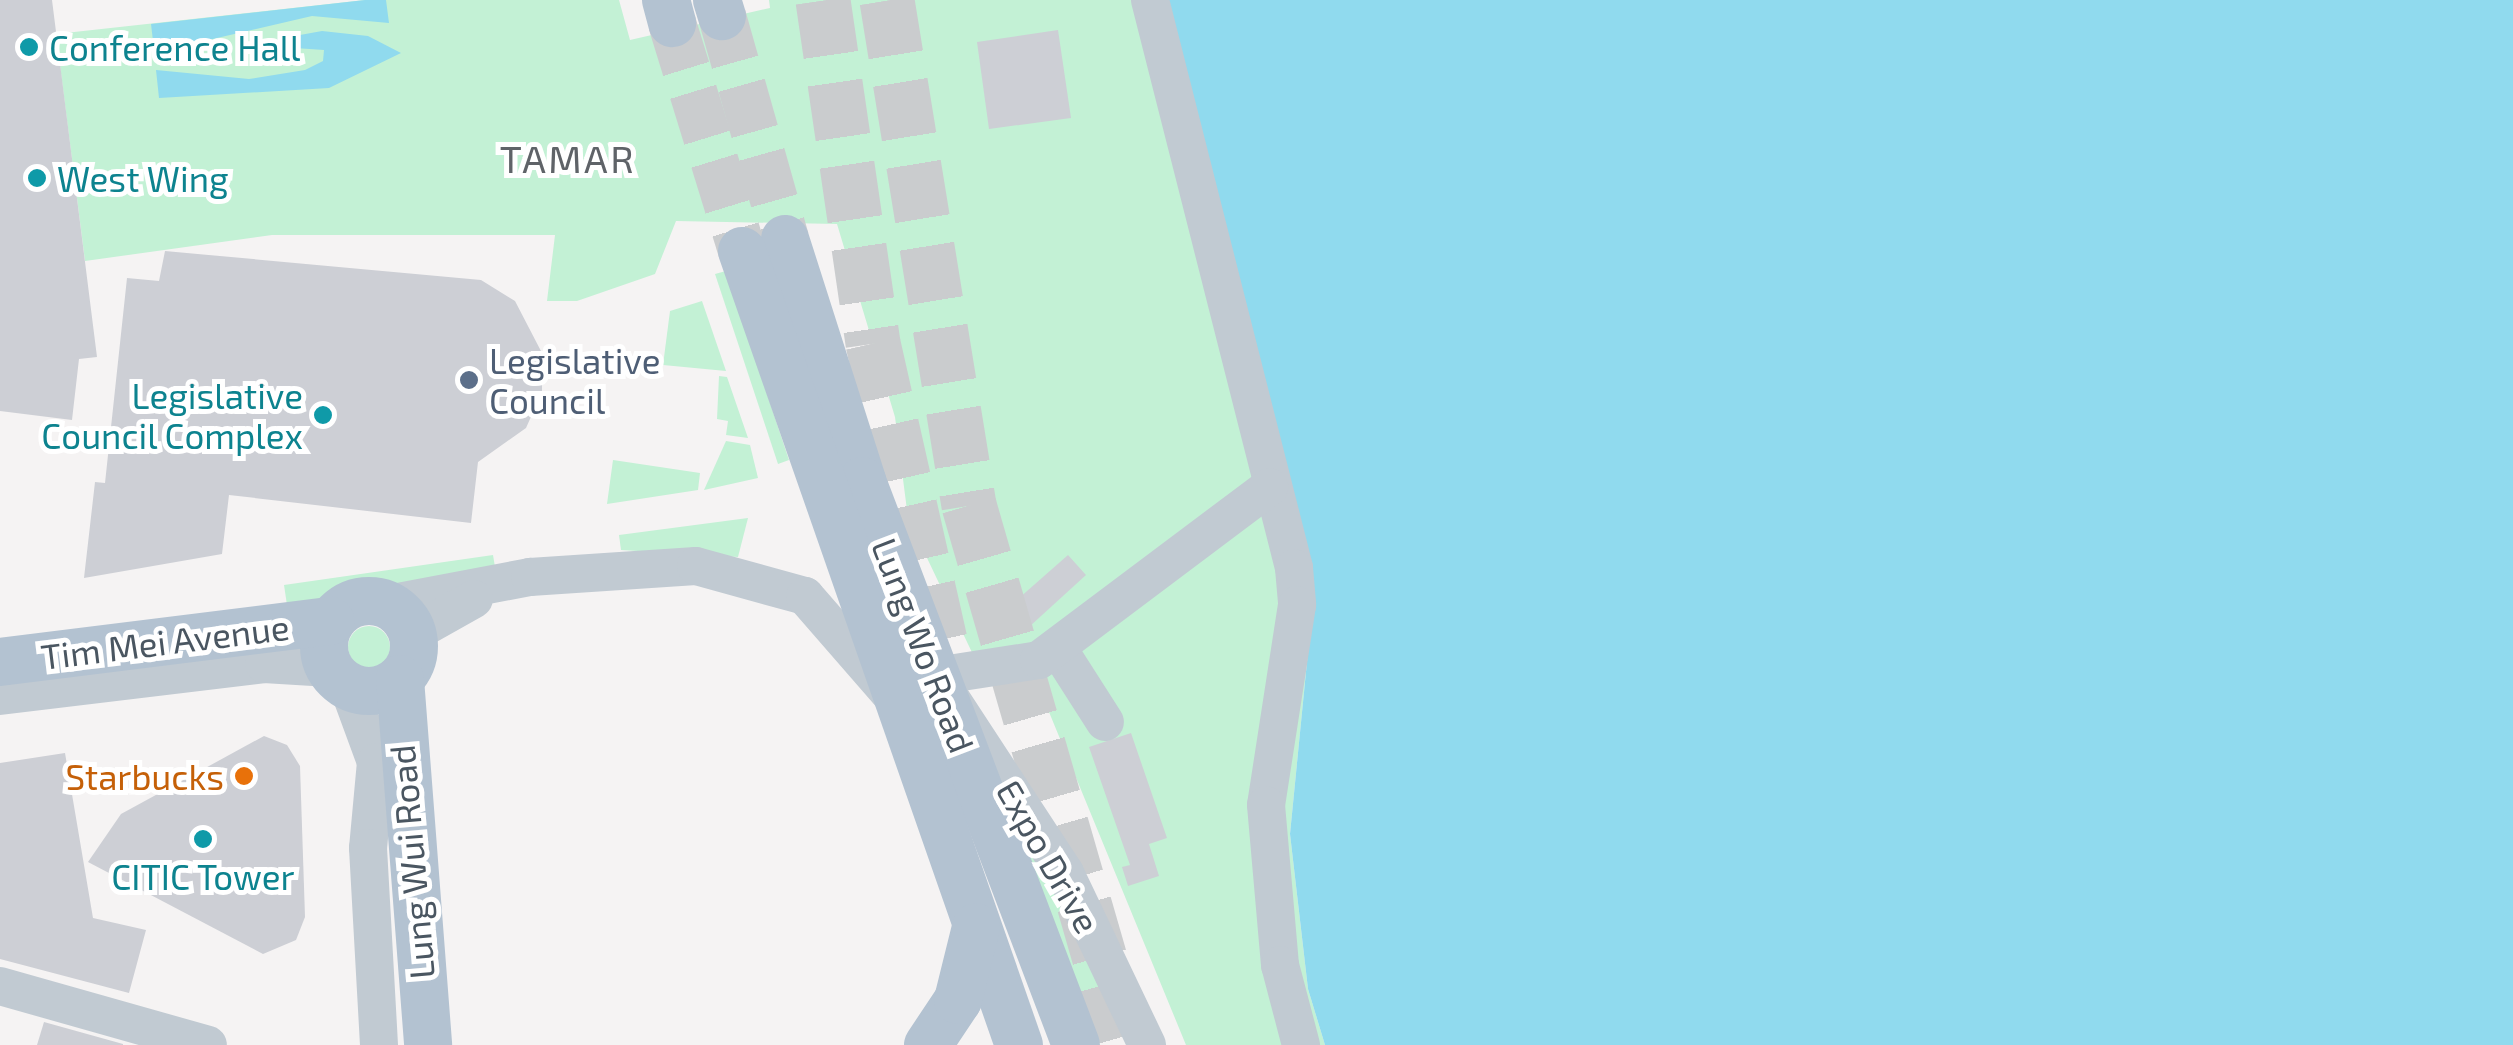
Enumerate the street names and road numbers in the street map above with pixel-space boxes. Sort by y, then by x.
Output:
street label: Lung Wo Road [864,532,984,758]
street label: Tim Mei Avenue [38,605,292,677]
street label: Lung Wui Road [380,743,442,981]
street label: Expo Drive [989,772,1109,940]

